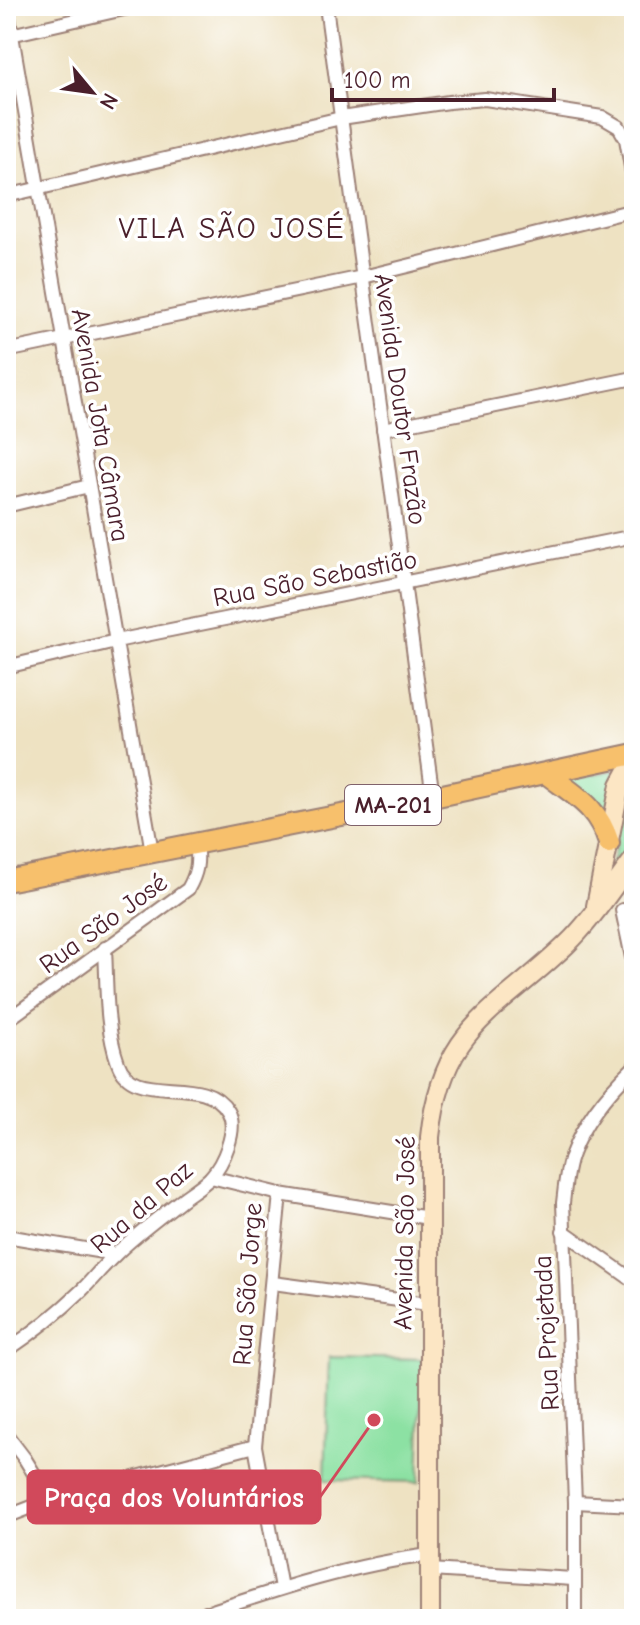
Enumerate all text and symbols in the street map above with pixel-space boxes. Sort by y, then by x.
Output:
north arrow [52,52,132,132]
scale bar [332,52,554,102]
text: 100 m [344,66,411,94]
text: N [94,89,123,114]
district label: VILA SÃO JOSÉ [118,210,346,246]
street label: Avenida Doutor Frazão [368,271,433,527]
street label: Avenida Jota Câmara [65,306,135,544]
street label: Rua São Sebastião [211,544,420,613]
road number: MA-201 [345,785,441,825]
street label: Rua São José [34,867,173,980]
street label: Avenida São José [388,1136,422,1330]
street label: Rua da Paz [85,1155,199,1260]
street label: Rua São Jorge [227,1202,269,1366]
street label: Rua Projetada [528,1255,566,1411]
callout: Praça dos Voluntários [28,1471,320,1523]
text: Praça dos Voluntários [44,1482,304,1514]

